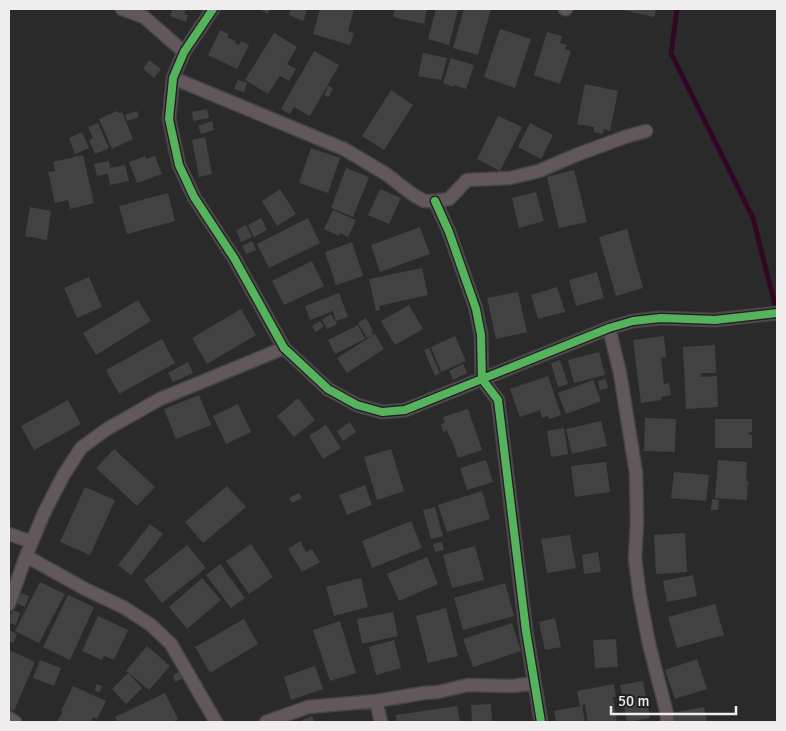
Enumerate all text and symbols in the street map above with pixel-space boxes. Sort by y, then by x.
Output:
scale bar [611,684,736,716]
text: 50 m [618,692,649,710]

